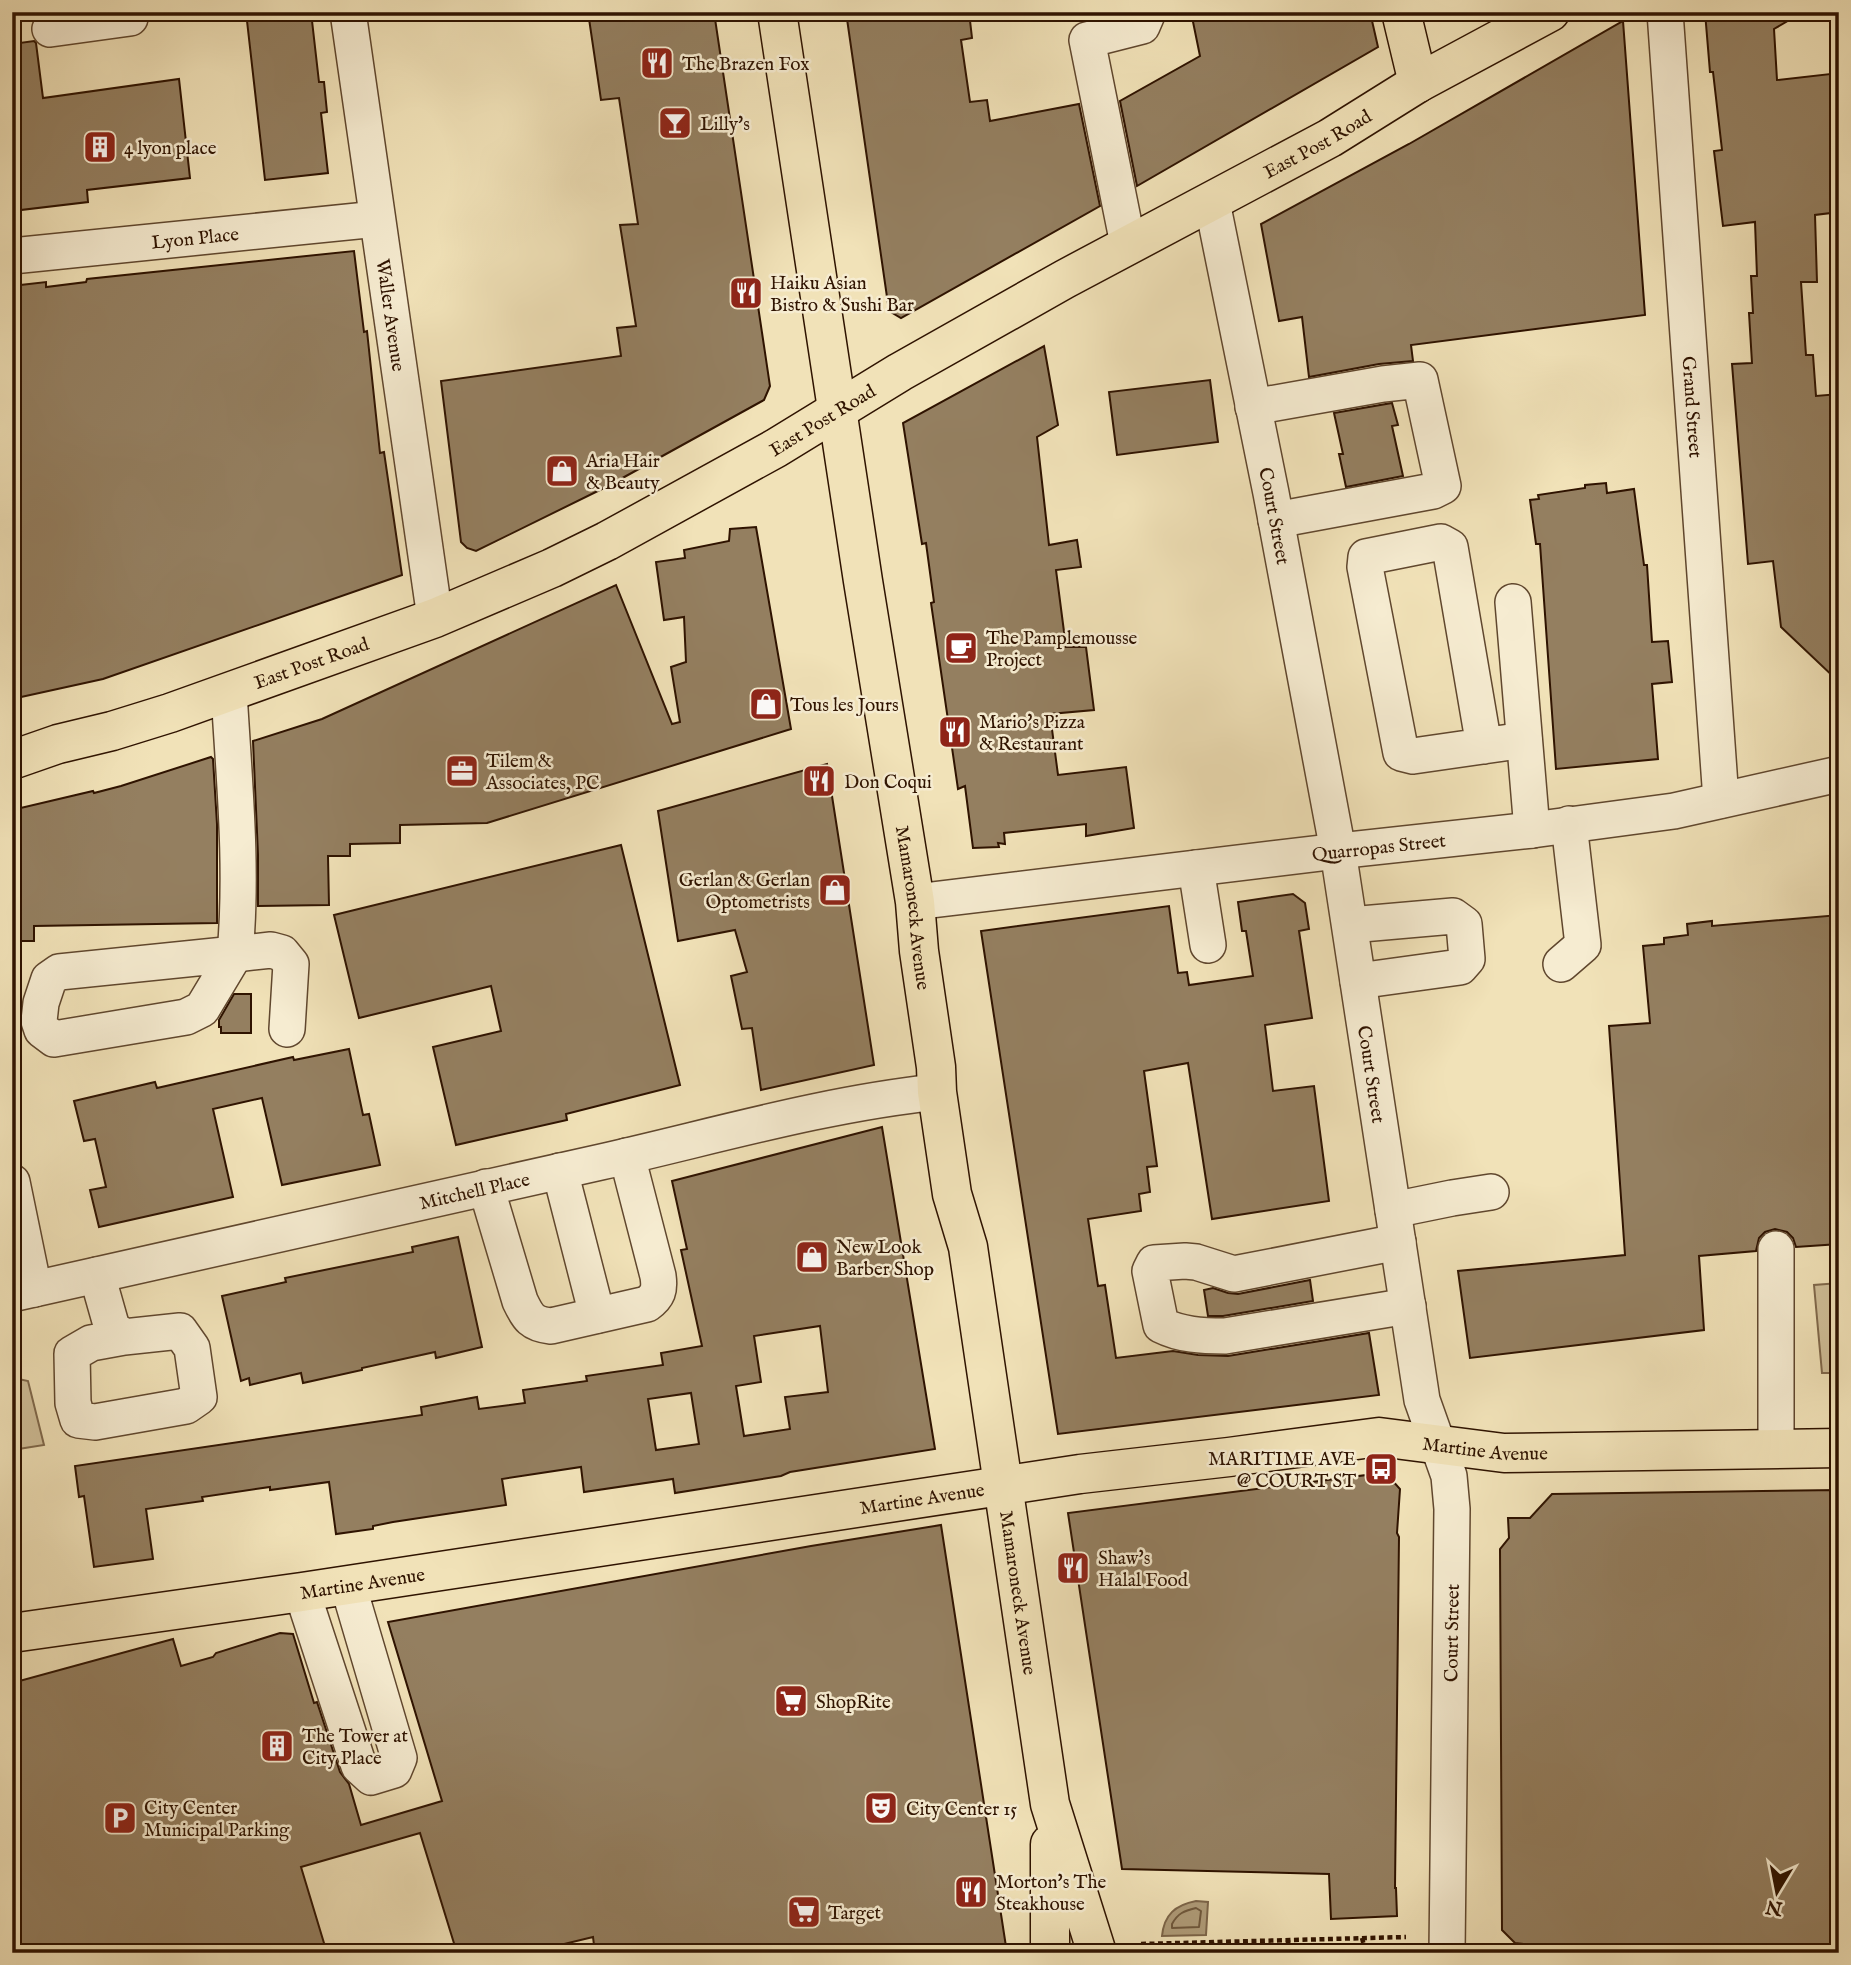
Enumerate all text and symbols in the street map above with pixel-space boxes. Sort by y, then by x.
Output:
restaurant icon: The Brazen Fox [638,44,676,82]
place label: The Brazen Fox [682,53,810,77]
bar icon: Lilly's [656,104,694,142]
street label: East Post Road [1260,105,1377,185]
place label: Lilly's [700,113,750,137]
building icon: 4 lyon place [81,128,119,166]
place label: 4 lyon place [124,137,217,161]
street label: Lyon Place [150,223,240,256]
street label: Waller Avenue [370,257,409,373]
place label: Haiku Asian Bistro & Sushi Bar [770,272,914,318]
restaurant icon: Haiku Asian Bistro & Sushi Bar [727,274,765,312]
street label: Grand Street [1675,355,1707,459]
street label: East Post Road [766,379,881,463]
place label: Aria Hair & Beauty [585,450,660,496]
shop icon: Aria Hair & Beauty [543,452,581,490]
street label: Court Street [1252,465,1294,567]
place label: The Pamplemousse Project [986,627,1138,673]
cafe icon: The Pamplemousse Project [942,629,980,667]
street label: East Post Road [251,632,373,696]
shop icon: Tous les Jours [747,685,785,723]
place label: Tous les Jours [790,694,899,718]
place label: Mario's Pizza & Restaurant [979,711,1086,757]
restaurant icon: Mario's Pizza & Restaurant [936,713,974,751]
place label: Tilem & Associates, PC [485,750,600,796]
office icon: Tilem & Associates, PC [443,752,481,790]
restaurant icon: Don Coqui [800,762,838,800]
place label: Don Coqui [844,771,932,795]
street label: Mamaroneck Avenue [889,824,935,992]
street label: Quarropas Street [1311,829,1448,868]
place label: Gerlan & Gerlan Optometrists [679,869,810,915]
shop icon: Gerlan & Gerlan Optometrists [816,871,854,909]
street label: Court Street [1351,1024,1390,1126]
street label: Mitchell Place [417,1168,533,1216]
place label: New Look Barber Shop [836,1236,934,1282]
shop icon: New Look Barber Shop [793,1238,831,1276]
street label: Martine Avenue [1421,1433,1548,1467]
place label: MARITIME AVE @ COURT ST [1208,1448,1356,1494]
bus stop icon: MARITIME AVE @ COURT ST [1362,1450,1400,1488]
street label: Martine Avenue [858,1479,987,1521]
street label: Mamaroneck Avenue [993,1509,1041,1677]
place label: Shaw's Halal Food [1098,1547,1189,1593]
restaurant icon: Shaw's Halal Food [1054,1549,1092,1587]
street label: Martine Avenue [299,1563,427,1606]
street label: Court Street [1440,1583,1466,1682]
supermarket icon: ShopRite [772,1682,810,1720]
place label: ShopRite [816,1691,891,1715]
place label: The Tower at City Place [302,1725,408,1771]
building icon: The Tower at City Place [258,1727,296,1765]
theatre icon: City Center 15 [862,1789,900,1827]
place label: City Center Municipal Parking [144,1797,290,1843]
place label: City Center 15 [906,1798,1017,1822]
parking icon: City Center Municipal Parking [101,1799,139,1837]
north arrow [1742,1856,1812,1926]
place label: Morton's The Steakhouse [996,1871,1106,1917]
restaurant icon: Morton's The Steakhouse [952,1873,990,1911]
supermarket icon: Target [785,1893,823,1931]
text: N [1764,1893,1786,1920]
place label: Target [828,1902,882,1926]

